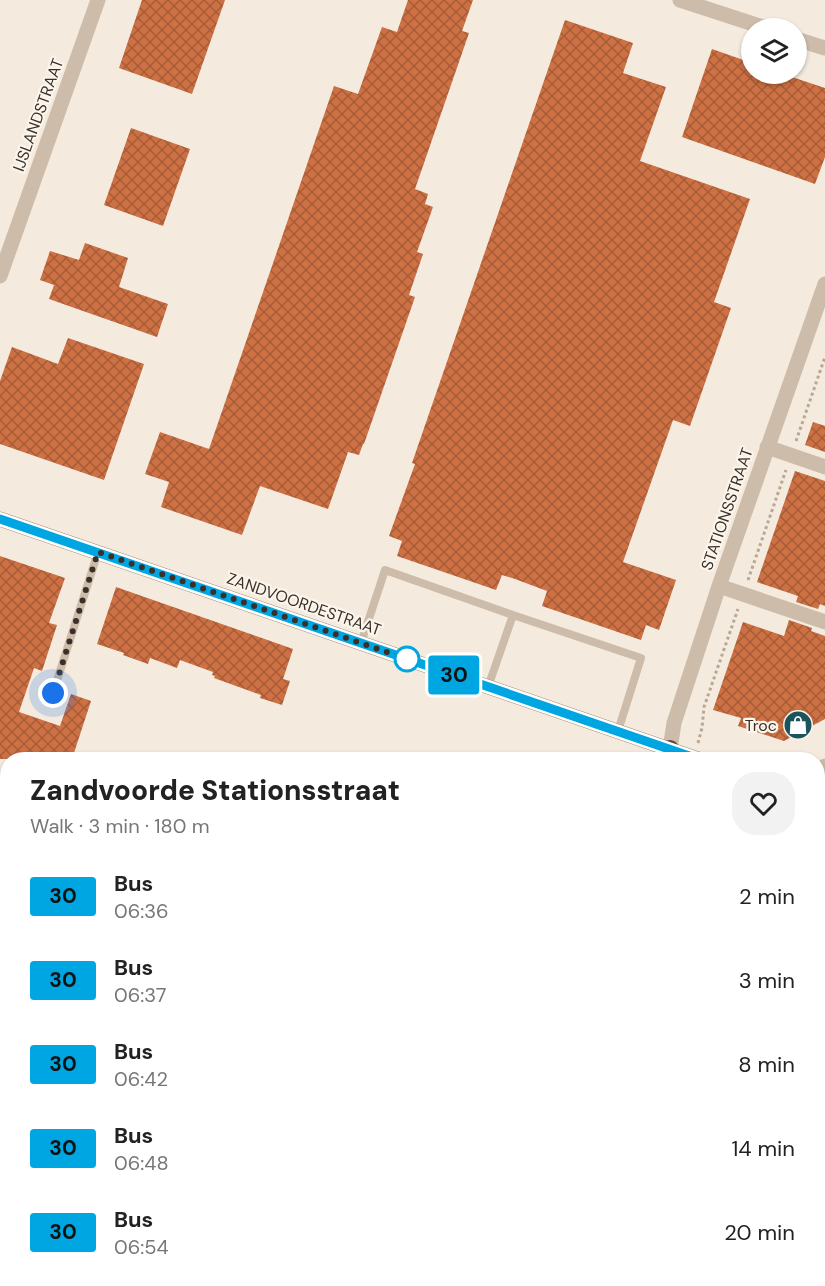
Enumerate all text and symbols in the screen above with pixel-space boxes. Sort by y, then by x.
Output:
map controls [741,18,807,84]
button: layers [741,18,807,84]
street label: IJSLANDSTRAAT [8,56,68,174]
street label: STATIONSSTRAAT [696,445,758,573]
street label: ZANDVOORDESTRAAT [224,568,384,640]
unlabelled marker [394,646,420,672]
line badge: 30 [427,656,481,694]
text: 30 [440,661,468,689]
your location [38,678,68,708]
shop icon: Troc [782,709,814,741]
place label: Troc [745,715,777,736]
text: Zandvoorde Stationsstraat [30,772,400,809]
button: heart [732,772,795,835]
text: Walk · 3 min · 180 m [30,813,209,839]
text: Bus [114,869,153,898]
text: 30 [49,882,77,910]
text: 2 min [739,882,795,911]
text: 06:36 [114,898,169,924]
text: Bus [114,953,153,982]
text: 30 [49,966,77,994]
text: 3 min [739,966,795,995]
text: 06:37 [114,982,166,1008]
text: Bus [114,1037,153,1066]
text: 30 [49,1050,77,1078]
text: 8 min [738,1050,795,1079]
text: 06:42 [114,1066,168,1092]
text: Bus [114,1121,153,1150]
text: 30 [49,1134,77,1162]
text: 14 min [731,1134,795,1163]
text: 06:48 [114,1150,169,1176]
text: Bus [114,1205,153,1234]
text: 30 [49,1218,77,1246]
text: 20 min [724,1218,795,1247]
text: 06:54 [114,1234,169,1260]

